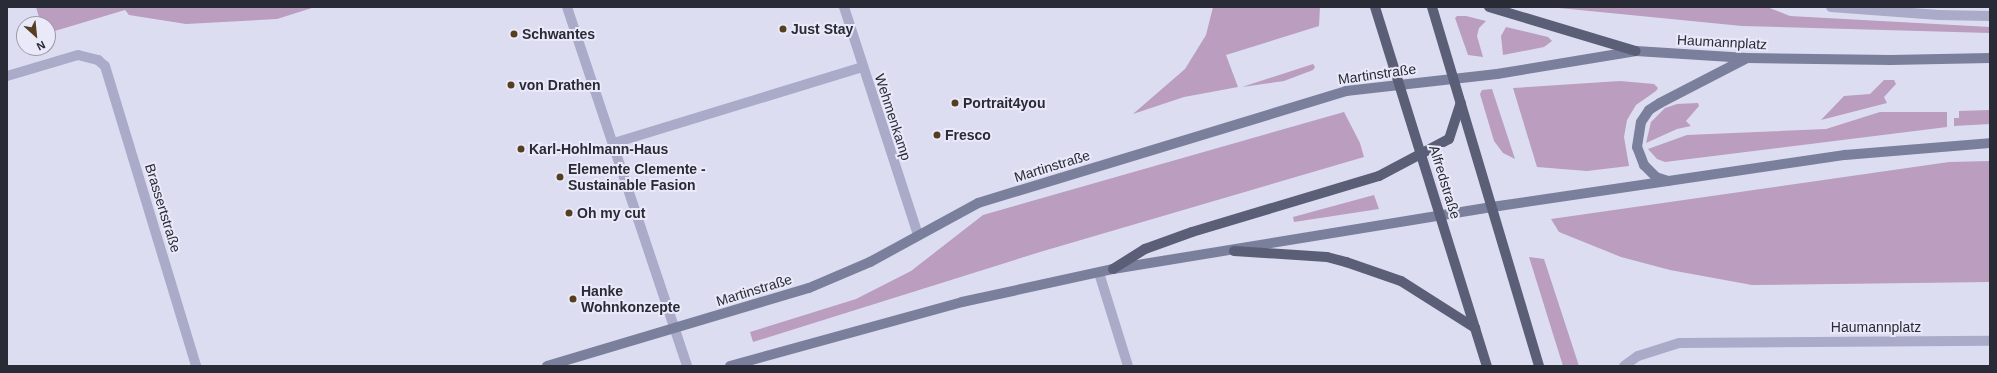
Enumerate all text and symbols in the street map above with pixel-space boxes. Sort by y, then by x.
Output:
north arrow [16,16,56,56]
place label: Just Stay [791,21,853,37]
marker: Just Stay [778,24,788,34]
place label: Schwantes [522,26,595,42]
marker: Schwantes [509,29,519,39]
street label: Haumannplatz [1676,31,1768,53]
text: N [35,39,47,53]
street label: Martinstraße [1337,60,1417,88]
street label: Wehmenkamp [871,72,915,162]
place label: von Drathen [519,77,601,93]
marker: von Drathen [506,80,516,90]
place label: Portrait4you [963,95,1045,111]
marker: Portrait4you [950,98,960,108]
place label: Fresco [945,127,991,143]
marker: Fresco [932,130,942,140]
place label: Karl-Hohlmann-Haus [529,141,668,157]
street label: Alfredstraße [1426,143,1464,221]
marker: Karl-Hohlmann-Haus [516,144,526,154]
street label: Martinstraße [1012,146,1092,186]
place label: Elemente Clemente - Sustainable Fasion [568,161,706,194]
street label: Brassertstraße [142,162,184,254]
marker: Elemente Clemente - Sustainable Fasion [555,172,565,182]
place label: Oh my cut [577,205,645,221]
marker: Oh my cut [564,208,574,218]
street label: Martinstraße [714,270,794,310]
place label: Hanke Wohnkonzepte [581,283,680,316]
marker: Hanke Wohnkonzepte [568,294,578,304]
street label: Haumannplatz [1831,319,1921,335]

